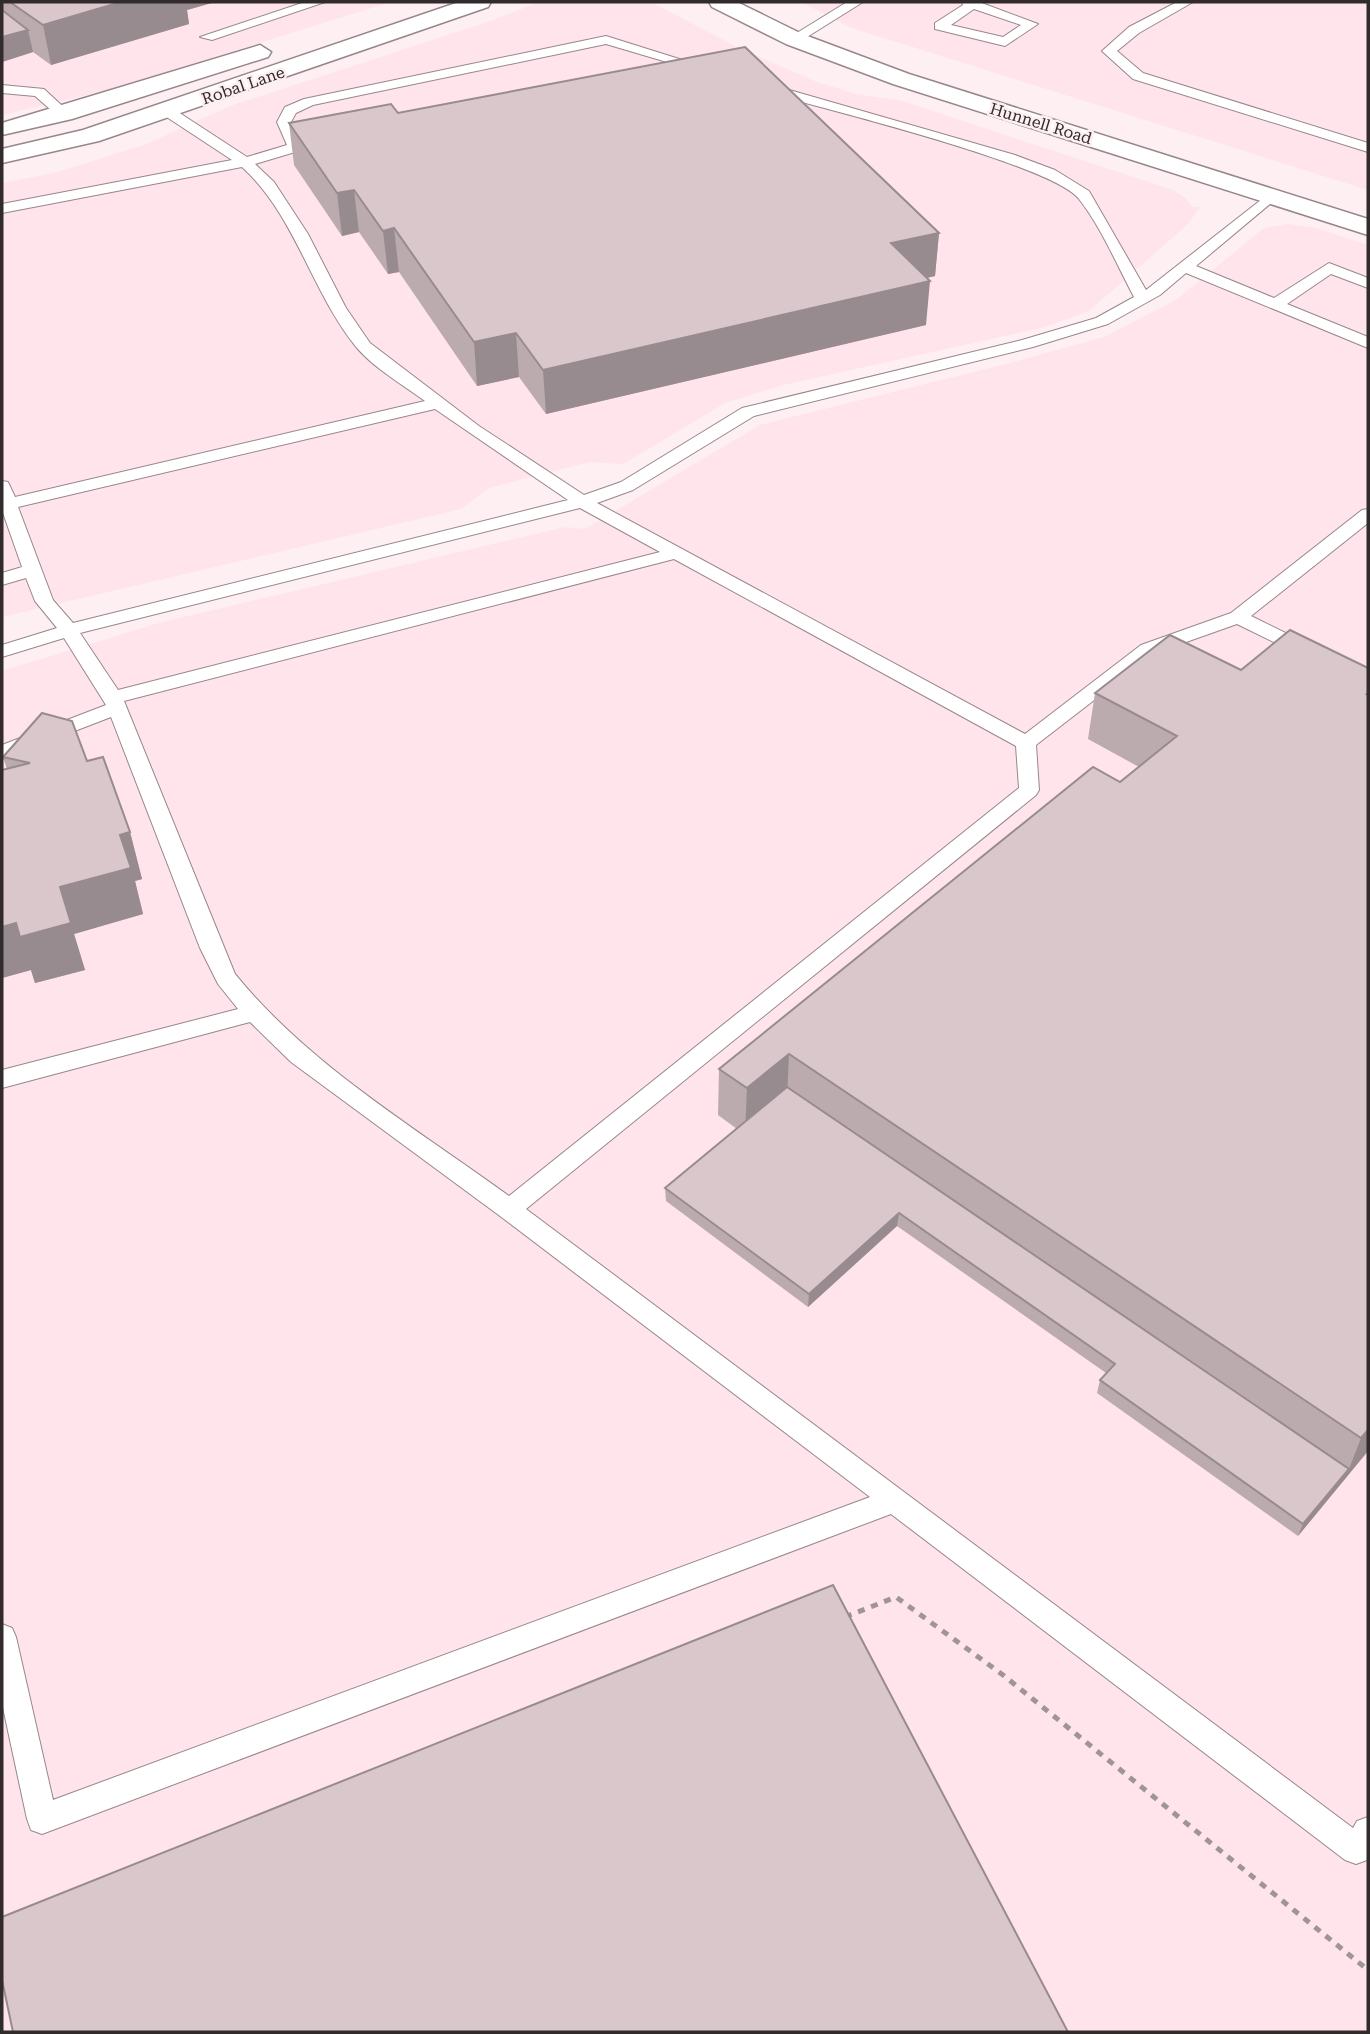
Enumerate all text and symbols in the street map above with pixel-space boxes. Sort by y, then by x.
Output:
street label: Robal Lane [199,62,287,109]
street label: Hunnell Road [988,99,1094,148]

